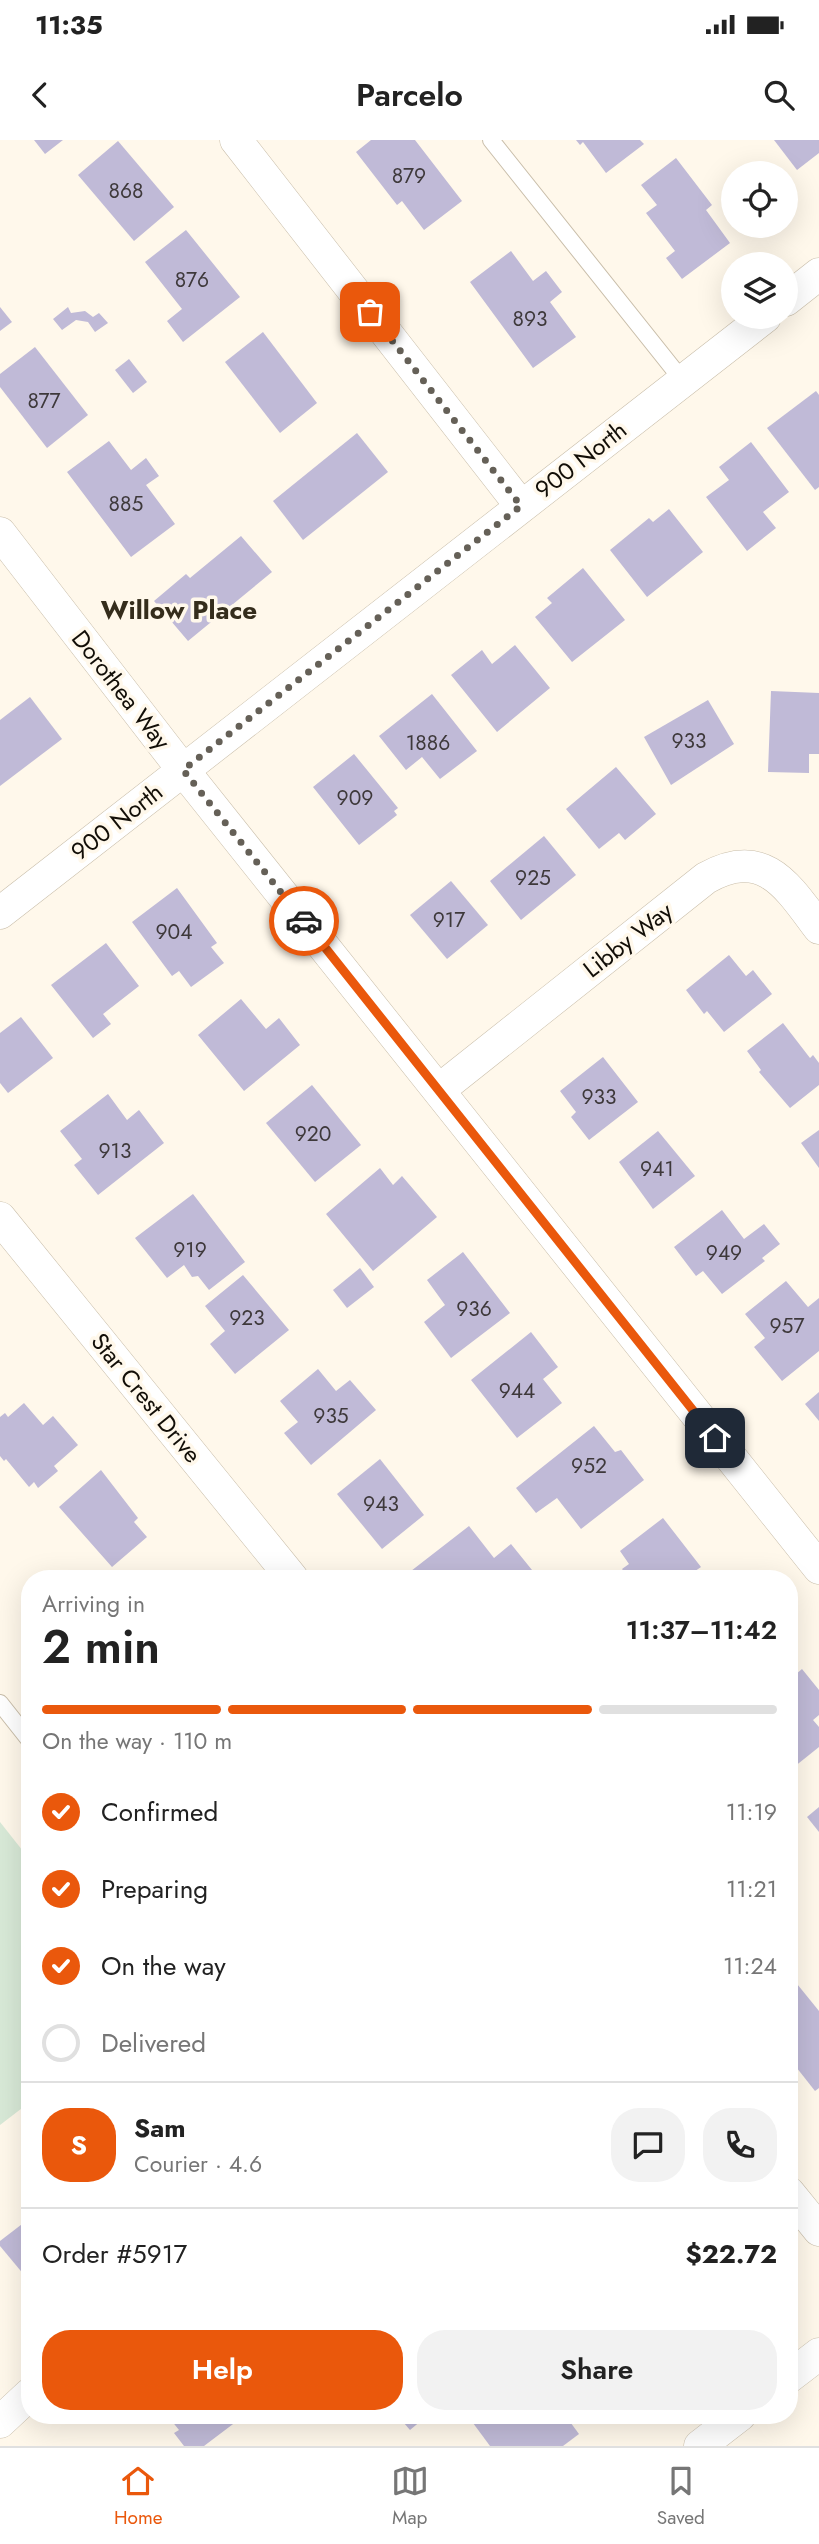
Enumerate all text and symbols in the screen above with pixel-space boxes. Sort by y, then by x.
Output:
text: 11:35 [35,6,103,44]
text: Parcelo [356,72,463,118]
icon: back [21,76,59,114]
icon: search [760,76,798,114]
house number: 879 [392,161,426,191]
map controls [721,161,798,329]
button: locate [721,161,798,238]
house number: 868 [108,176,144,206]
button: layers [721,252,798,329]
house number: 876 [175,265,209,295]
pin [340,282,400,342]
icon: bag [351,293,389,331]
house number: 893 [512,304,548,334]
house number: 877 [27,386,61,416]
street label: 900 North [527,413,634,507]
house number: 885 [109,489,143,519]
district label: Willow Place [101,591,257,629]
street label: Dorothea Way [64,622,180,757]
house number: 933 [671,726,707,756]
house number: 1886 [406,728,450,758]
street label: 900 North [63,775,170,869]
house number: 909 [337,783,373,813]
house number: 925 [515,863,551,893]
courier [269,886,339,956]
street label: Libby Way [575,893,680,986]
icon: car [285,902,323,940]
house number: 917 [433,905,465,935]
house number: 904 [156,917,192,947]
house number: 933 [581,1082,617,1112]
house number: 920 [295,1119,331,1149]
house number: 913 [98,1136,132,1166]
house number: 941 [640,1154,674,1184]
house number: 919 [173,1235,207,1265]
house number: 949 [706,1238,742,1268]
house number: 936 [456,1294,492,1324]
house number: 923 [229,1303,265,1333]
house number: 957 [770,1311,804,1341]
street label: Star Crest Drive [83,1325,210,1470]
house number: 944 [499,1376,535,1406]
house number: 935 [313,1401,349,1431]
pin [685,1408,745,1468]
icon: home [696,1419,734,1457]
house number: 952 [571,1451,607,1481]
house number: 943 [363,1489,399,1519]
text: Arriving in [42,1587,145,1621]
text: 11:37–11:42 [626,1611,777,1649]
text: 2 min [42,1614,160,1680]
text: On the way · 110 m [42,1724,232,1758]
icon: check [42,1793,80,1831]
text: Confirmed [101,1793,218,1831]
text: 11:19 [726,1795,777,1829]
icon: check [42,1870,80,1908]
text: Preparing [101,1870,208,1908]
text: 11:21 [726,1872,777,1906]
icon: check [42,1947,80,1985]
text: On the way [101,1947,226,1985]
text: 11:24 [723,1949,777,1983]
text: Delivered [101,2024,206,2062]
button: chat [611,2108,685,2182]
button: phone [703,2108,777,2182]
text: Sam [134,2109,186,2147]
text: S [71,2126,87,2164]
text: Courier · 4.6 [134,2147,262,2181]
text: Order #5917 [42,2235,187,2273]
text: $22.72 [686,2235,777,2273]
button: Help [42,2330,403,2410]
button: Share [417,2330,777,2410]
tab: Home [114,2462,163,2531]
tab: Map [391,2462,429,2531]
tab: Saved [657,2462,705,2531]

